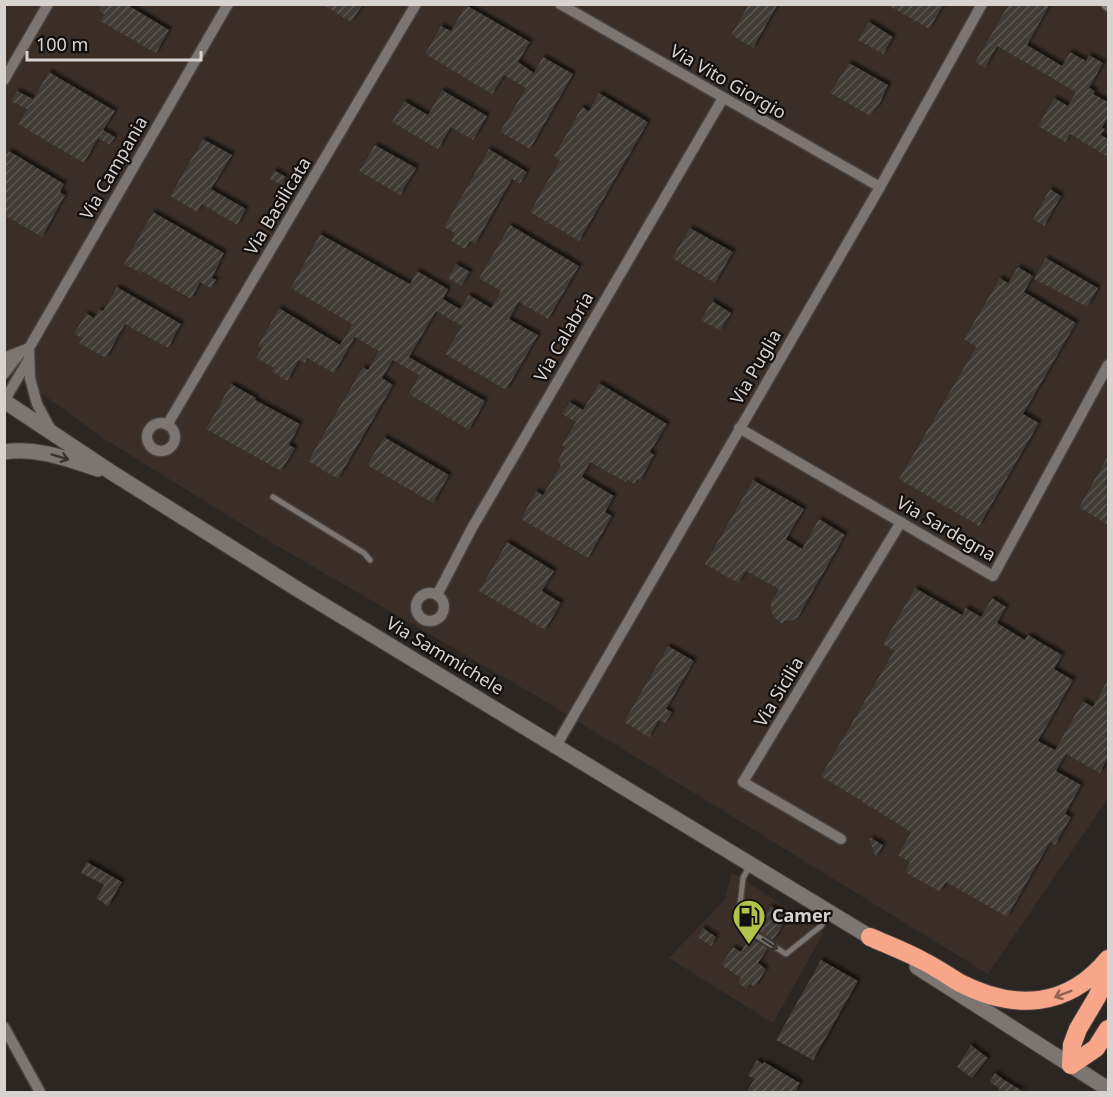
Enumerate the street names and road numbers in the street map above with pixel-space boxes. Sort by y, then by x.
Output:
street label: Via Vito Giorgio [666,38,791,124]
street label: Via Campania [74,111,152,224]
street label: Via Basilicata [239,152,316,259]
street label: Via Calabria [528,287,598,386]
street label: Via Puglia [724,325,786,408]
street label: Via Sardegna [893,490,1000,566]
street label: Via Sammichele [382,611,509,700]
street label: Via Sicilia [748,652,808,731]

